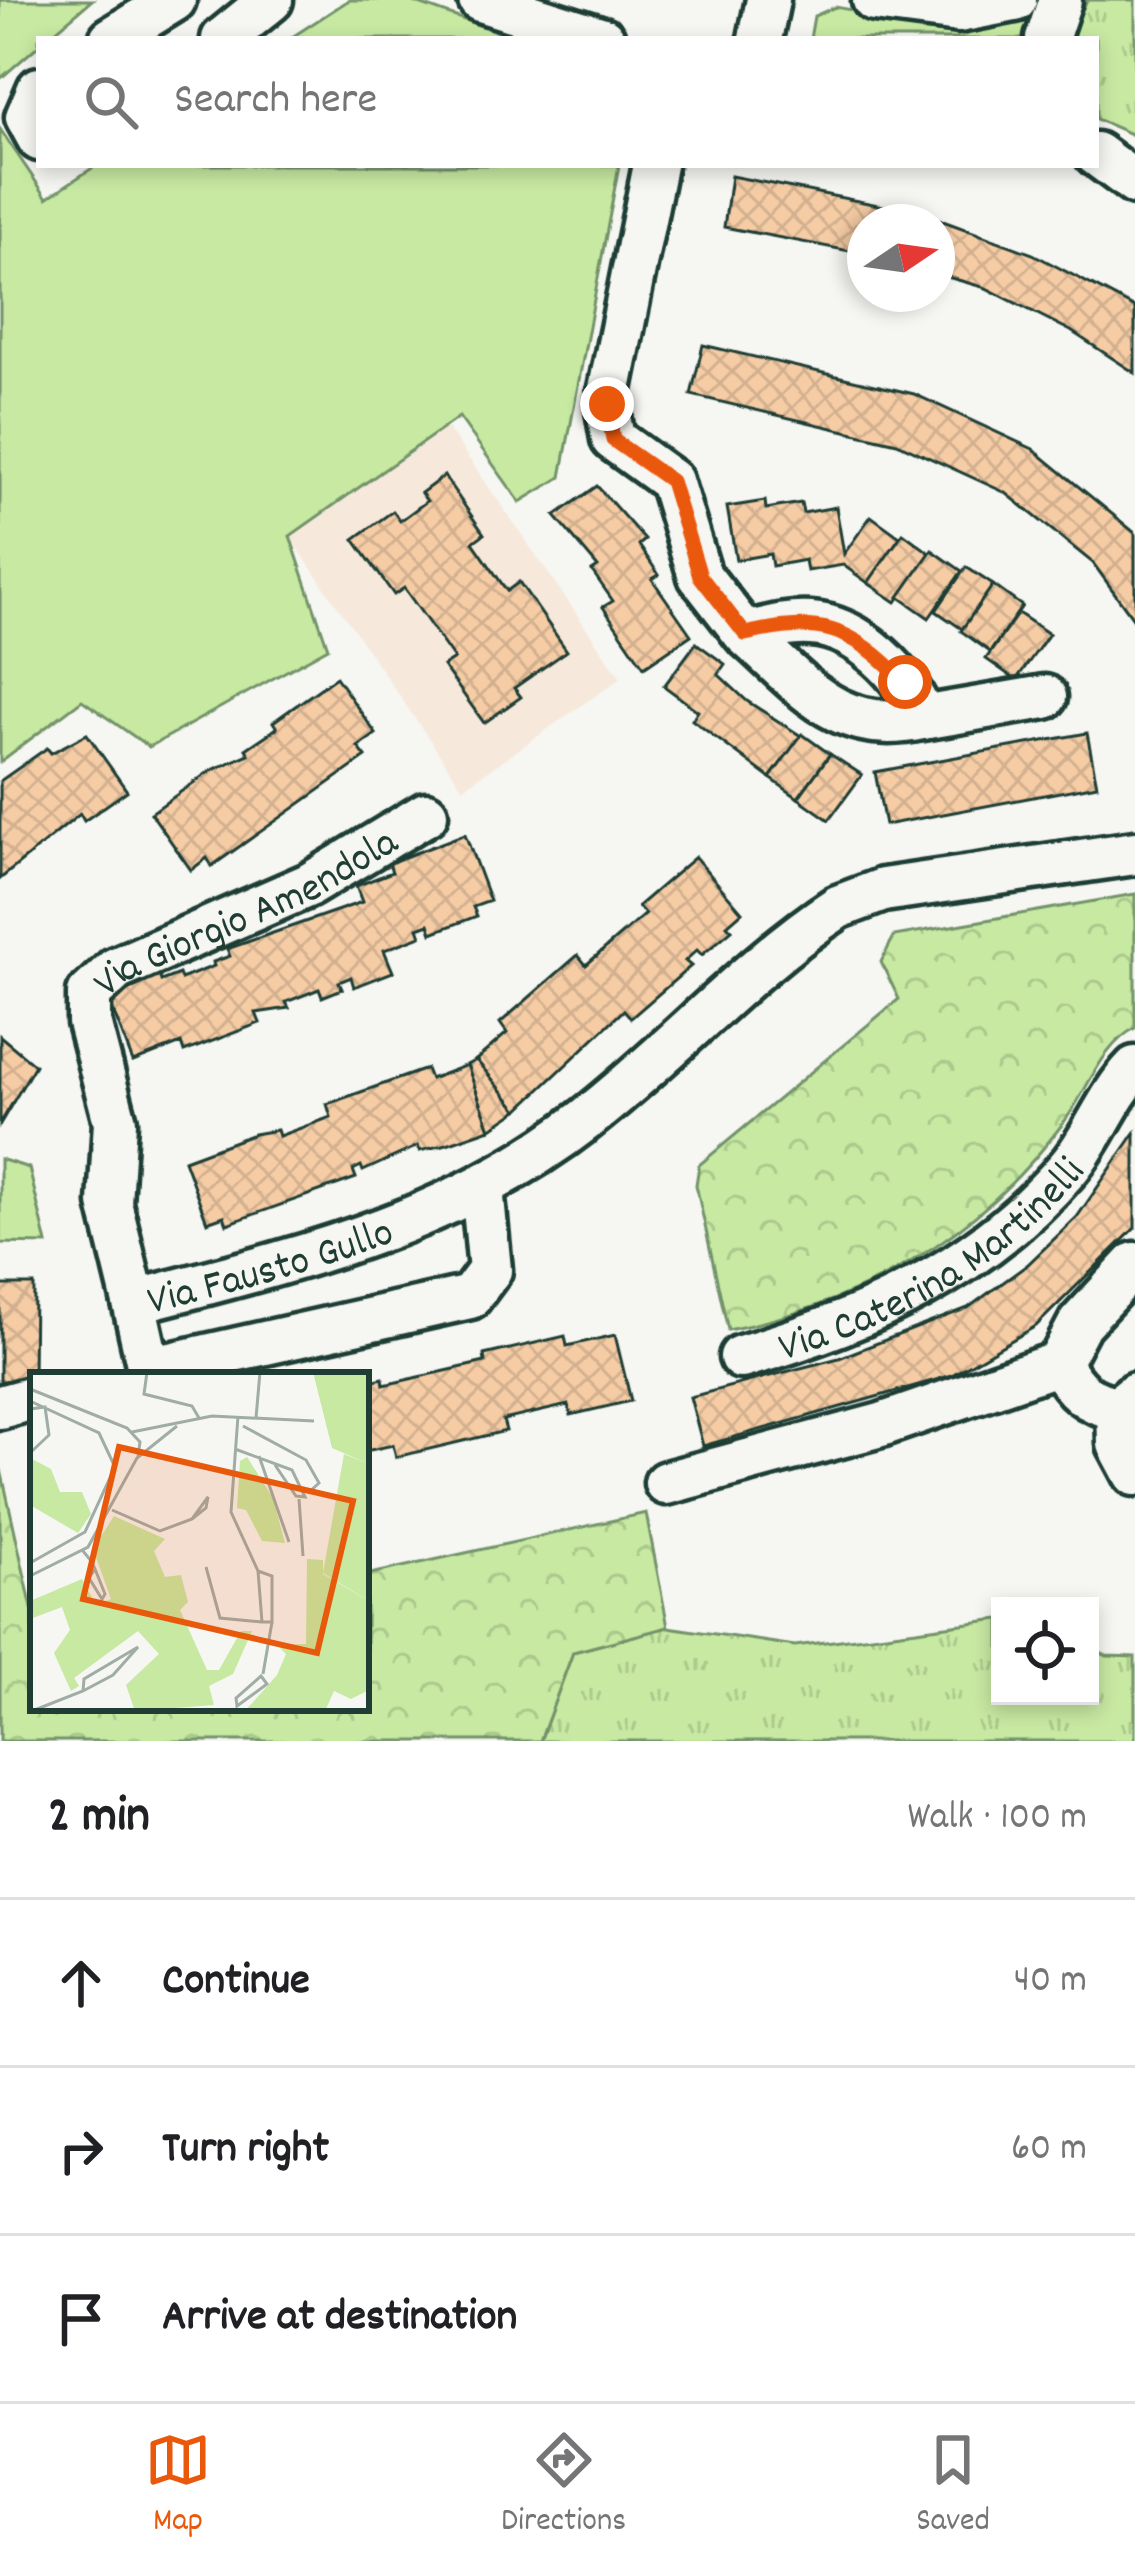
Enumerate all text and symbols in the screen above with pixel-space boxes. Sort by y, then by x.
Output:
search box [36,36,1099,168]
icon: search [78,69,144,135]
text: Search here [174,70,377,134]
north arrow [847,204,955,312]
route end [580,377,634,431]
route start [878,655,932,709]
street label: Via Giorgio Amendola [82,815,412,1013]
street label: Via Caterina Martinelli [772,1147,1103,1381]
street label: Via Fausto Gullo [142,1205,403,1334]
inset map [30,1372,369,1711]
map controls [991,1597,1099,1705]
button: locate [991,1597,1099,1705]
text: 2 min [48,1783,150,1855]
text: Walk · 100 m [907,1792,1087,1847]
icon: ahead [48,1950,114,2016]
text: Continue [162,1951,310,2015]
text: 40 m [1014,1955,1087,2010]
icon: right [48,2118,114,2184]
text: Turn right [162,2119,329,2183]
text: 60 m [1011,2123,1087,2178]
icon: arrive [48,2286,114,2352]
text: Arrive at destination [162,2287,517,2351]
tab: Map [145,2427,211,2546]
tab: Directions [501,2427,626,2546]
tab: Saved [916,2427,990,2546]

